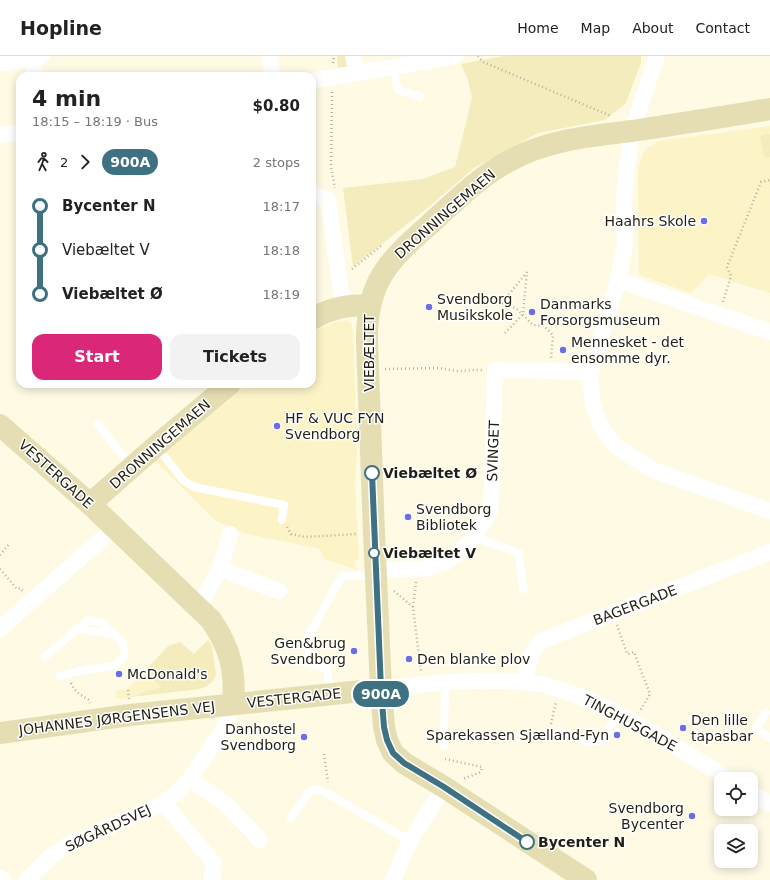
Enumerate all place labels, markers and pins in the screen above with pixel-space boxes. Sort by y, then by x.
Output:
place label: Haahrs Skole [604,213,696,229]
marker: Haahrs Skole [699,216,709,226]
place label: Svendborg Musikskole [437,291,513,323]
place label: Danmarks Forsorgsmuseum [540,296,660,328]
marker: Svendborg Musikskole [424,302,434,312]
marker: Danmarks Forsorgsmuseum [527,307,537,317]
place label: Mennesket - det ensomme dyr. [571,334,685,366]
marker: Mennesket - det ensomme dyr. [558,345,568,355]
place label: HF & VUC FYN Svendborg [285,410,385,442]
marker: HF & VUC FYN Svendborg [272,421,282,431]
marker: Viebæltet Ø [364,465,380,481]
place label: Viebæltet Ø [383,465,477,481]
place label: Svendborg Bibliotek [416,501,491,533]
marker: Svendborg Bibliotek [403,512,413,522]
place label: Viebæltet V [383,545,476,561]
marker: Viebæltet V [368,547,380,559]
place label: Gen&brug Svendborg [271,635,346,667]
marker: Gen&brug Svendborg [349,646,359,656]
place label: Den blanke plov [417,651,530,667]
marker: Den blanke plov [404,654,414,664]
place label: McDonald's [127,666,208,682]
marker: McDonald's [114,669,124,679]
place label: Den lille tapasbar [691,712,753,744]
place label: Danhostel Svendborg [221,721,296,753]
marker: Den lille tapasbar [678,723,688,733]
place label: Sparekassen Sjælland-Fyn [426,727,609,743]
marker: Sparekassen Sjælland-Fyn [612,730,622,740]
marker: Danhostel Svendborg [299,732,309,742]
place label: Svendborg Bycenter [609,800,684,832]
marker: Svendborg Bycenter [687,811,697,821]
marker: Bycenter N [519,834,535,850]
place label: Bycenter N [538,834,625,850]

